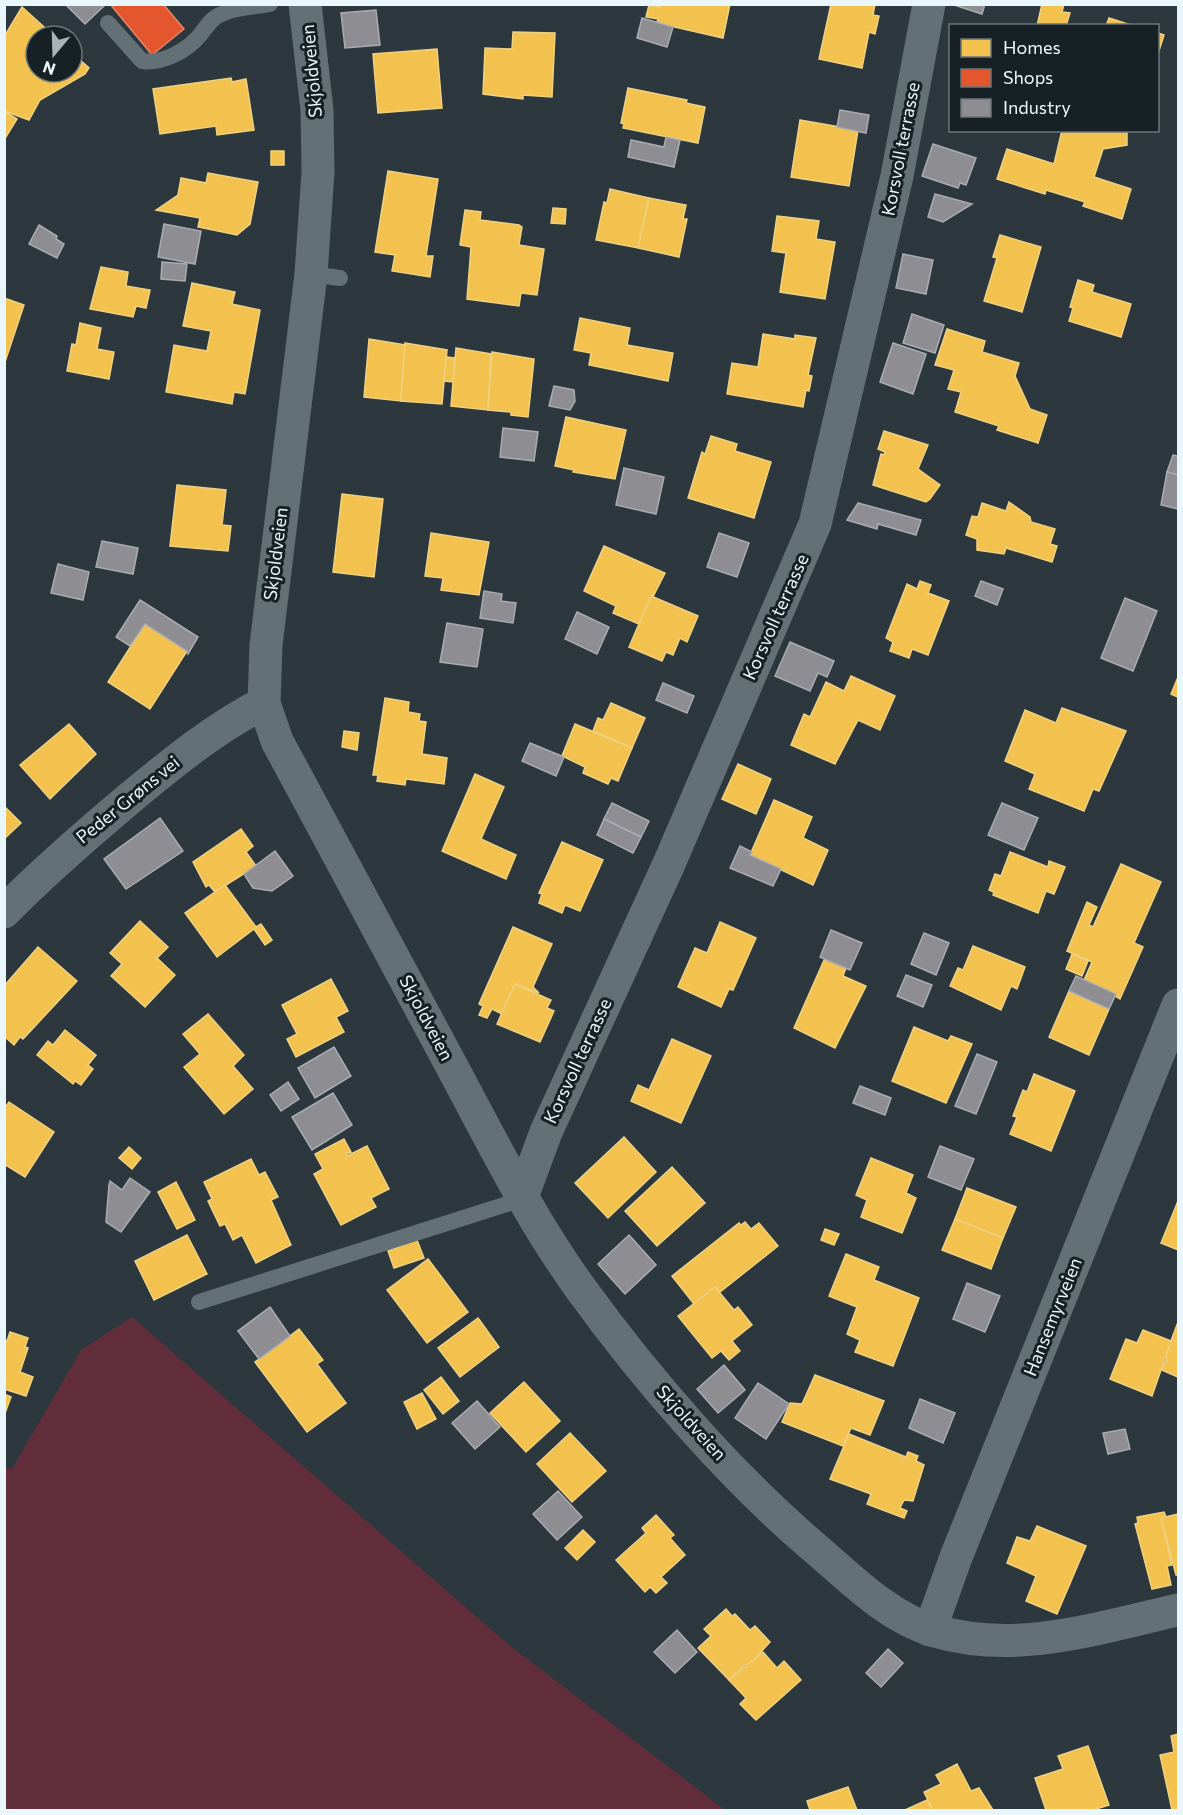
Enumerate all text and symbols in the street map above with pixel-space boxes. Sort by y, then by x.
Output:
north arrow [24,24,84,84]
street label: Skjoldveien [296,24,326,119]
legend [949,24,1159,132]
text: Homes [1003,36,1061,58]
text: N [40,58,58,80]
text: Shops [1003,66,1053,88]
street label: Korsvoll terrasse [876,80,924,217]
text: Industry [1003,96,1071,118]
street label: Skjoldveien [258,506,292,602]
street label: Korsvoll terrasse [737,550,813,683]
street label: Peder Grøns vei [71,751,184,848]
street label: Skjoldveien [395,971,459,1064]
street label: Korsvoll terrasse [538,994,616,1127]
street label: Hansemyrveien [1018,1254,1086,1379]
street label: Skjoldveien [652,1380,731,1464]

